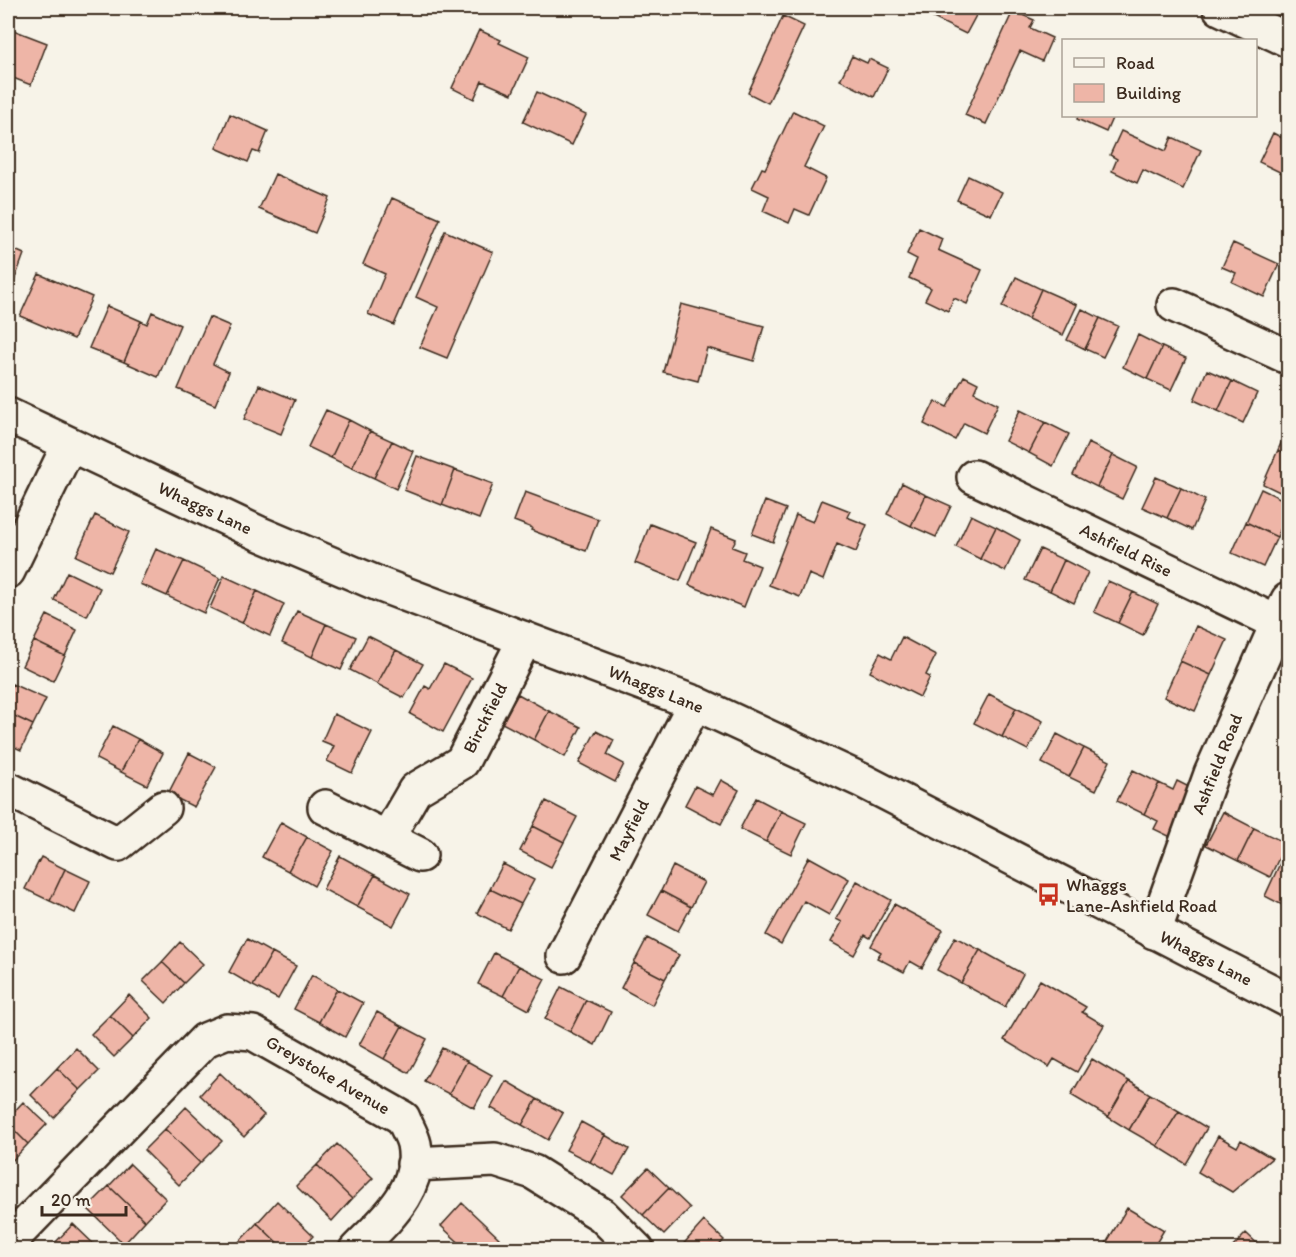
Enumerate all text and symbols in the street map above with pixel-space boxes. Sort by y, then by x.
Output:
legend [1062,39,1257,117]
text: Road [1116,52,1155,74]
text: Building [1116,82,1182,104]
street label: Whaggs Lane [155,477,255,539]
street label: Ashfield Rise [1076,518,1176,582]
street label: Whaggs Lane [605,660,707,718]
street label: Birchfield [458,679,512,757]
street label: Ashfield Road [1187,710,1247,818]
street label: Mayfield [604,795,654,865]
place label: Whaggs Lane-Ashfield Road [1066,874,1217,917]
bus stop icon: Whaggs Lane-Ashfield Road [1035,882,1061,908]
street label: Whaggs Lane [1156,925,1256,991]
street label: Greystoke Avenue [262,1031,394,1119]
scale bar [42,1179,126,1217]
text: 20 m [51,1189,91,1211]

